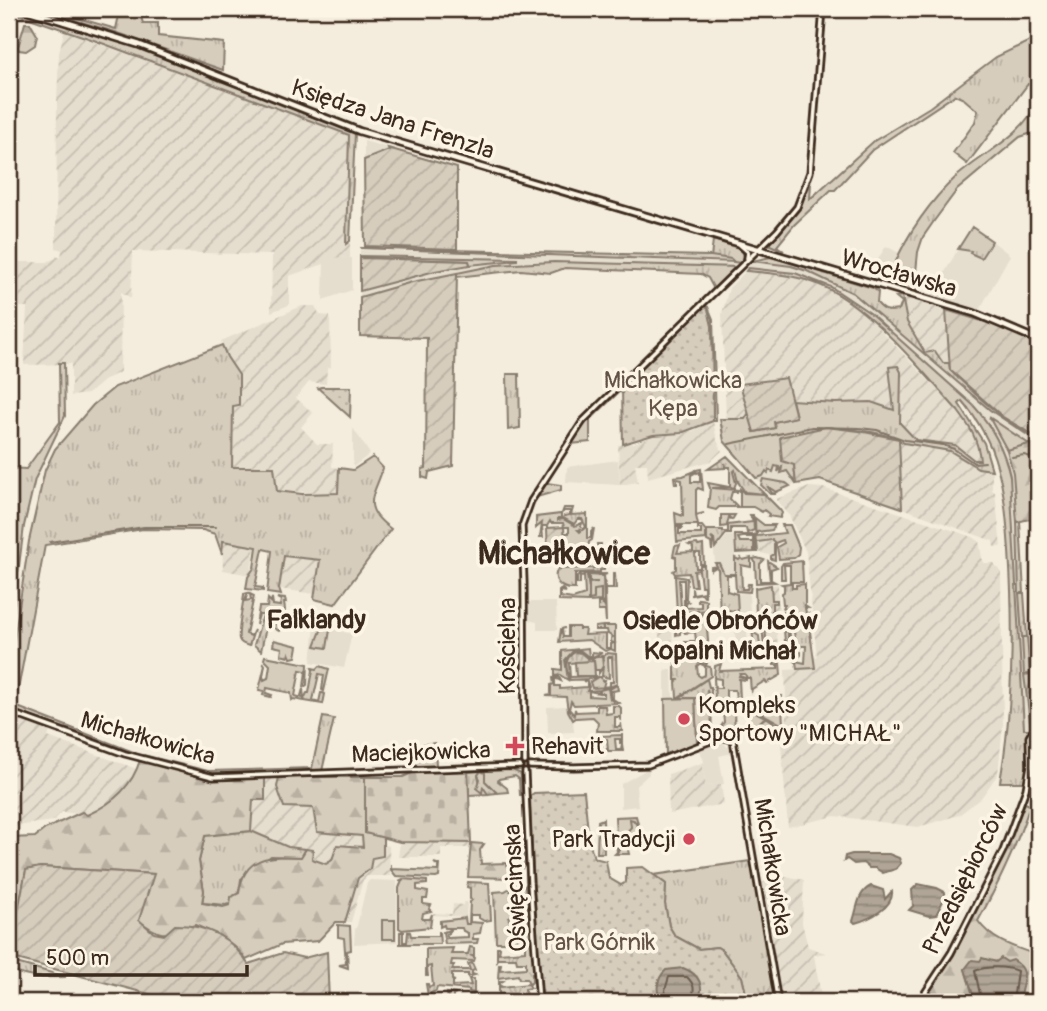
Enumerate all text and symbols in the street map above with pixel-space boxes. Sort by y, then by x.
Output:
street label: Księdza Jana Frenzla [288,73,498,166]
street label: Wrocławska [838,243,960,304]
park label: Michałkowicka Kępa [604,366,742,423]
district label: Michałkowice [478,534,651,574]
street label: Kościelna [493,598,522,694]
district label: Falklandy [266,604,367,636]
district label: Osiedle Obrońców Kopalni Michał [623,605,818,667]
place label: Kompleks Sportowy "MICHAŁ" [698,691,902,748]
street label: Michałkowicka [77,705,218,772]
marker: Kompleks Sportowy "MICHAŁ" [676,711,692,727]
place label: Rehavit [531,732,604,761]
street label: Maciejkowicka [351,736,491,769]
marker: Rehavit [505,736,525,756]
street label: Michałkowicka [747,796,798,938]
street label: Przedsiębiorców [916,799,1014,959]
street label: Oświęcimska [498,823,533,953]
place label: Park Tradycji [551,825,675,854]
marker: Park Tradycji [681,831,697,847]
park label: Park Górnik [543,928,655,957]
scale bar [35,934,247,978]
text: 500 m [46,945,109,972]

